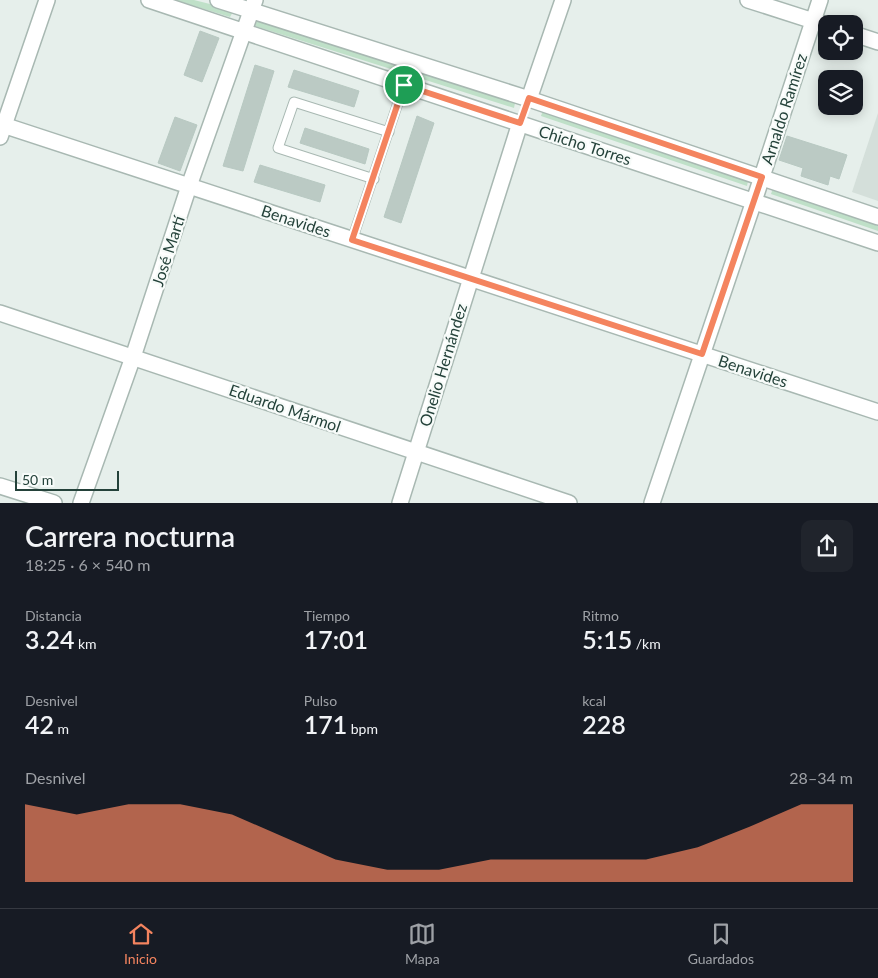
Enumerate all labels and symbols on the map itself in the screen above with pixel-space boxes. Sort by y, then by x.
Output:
street label: Arnaldo Ramírez [757,51,810,167]
pin [383,64,425,106]
street label: Chicho Torres [537,121,634,168]
street label: Benavides [259,200,333,241]
street label: José Martí [147,212,188,289]
street label: Onelio Hernández [415,301,470,429]
street label: Benavides [716,350,790,391]
street label: Eduardo Mármol [227,380,343,436]
scale bar [15,468,119,491]

